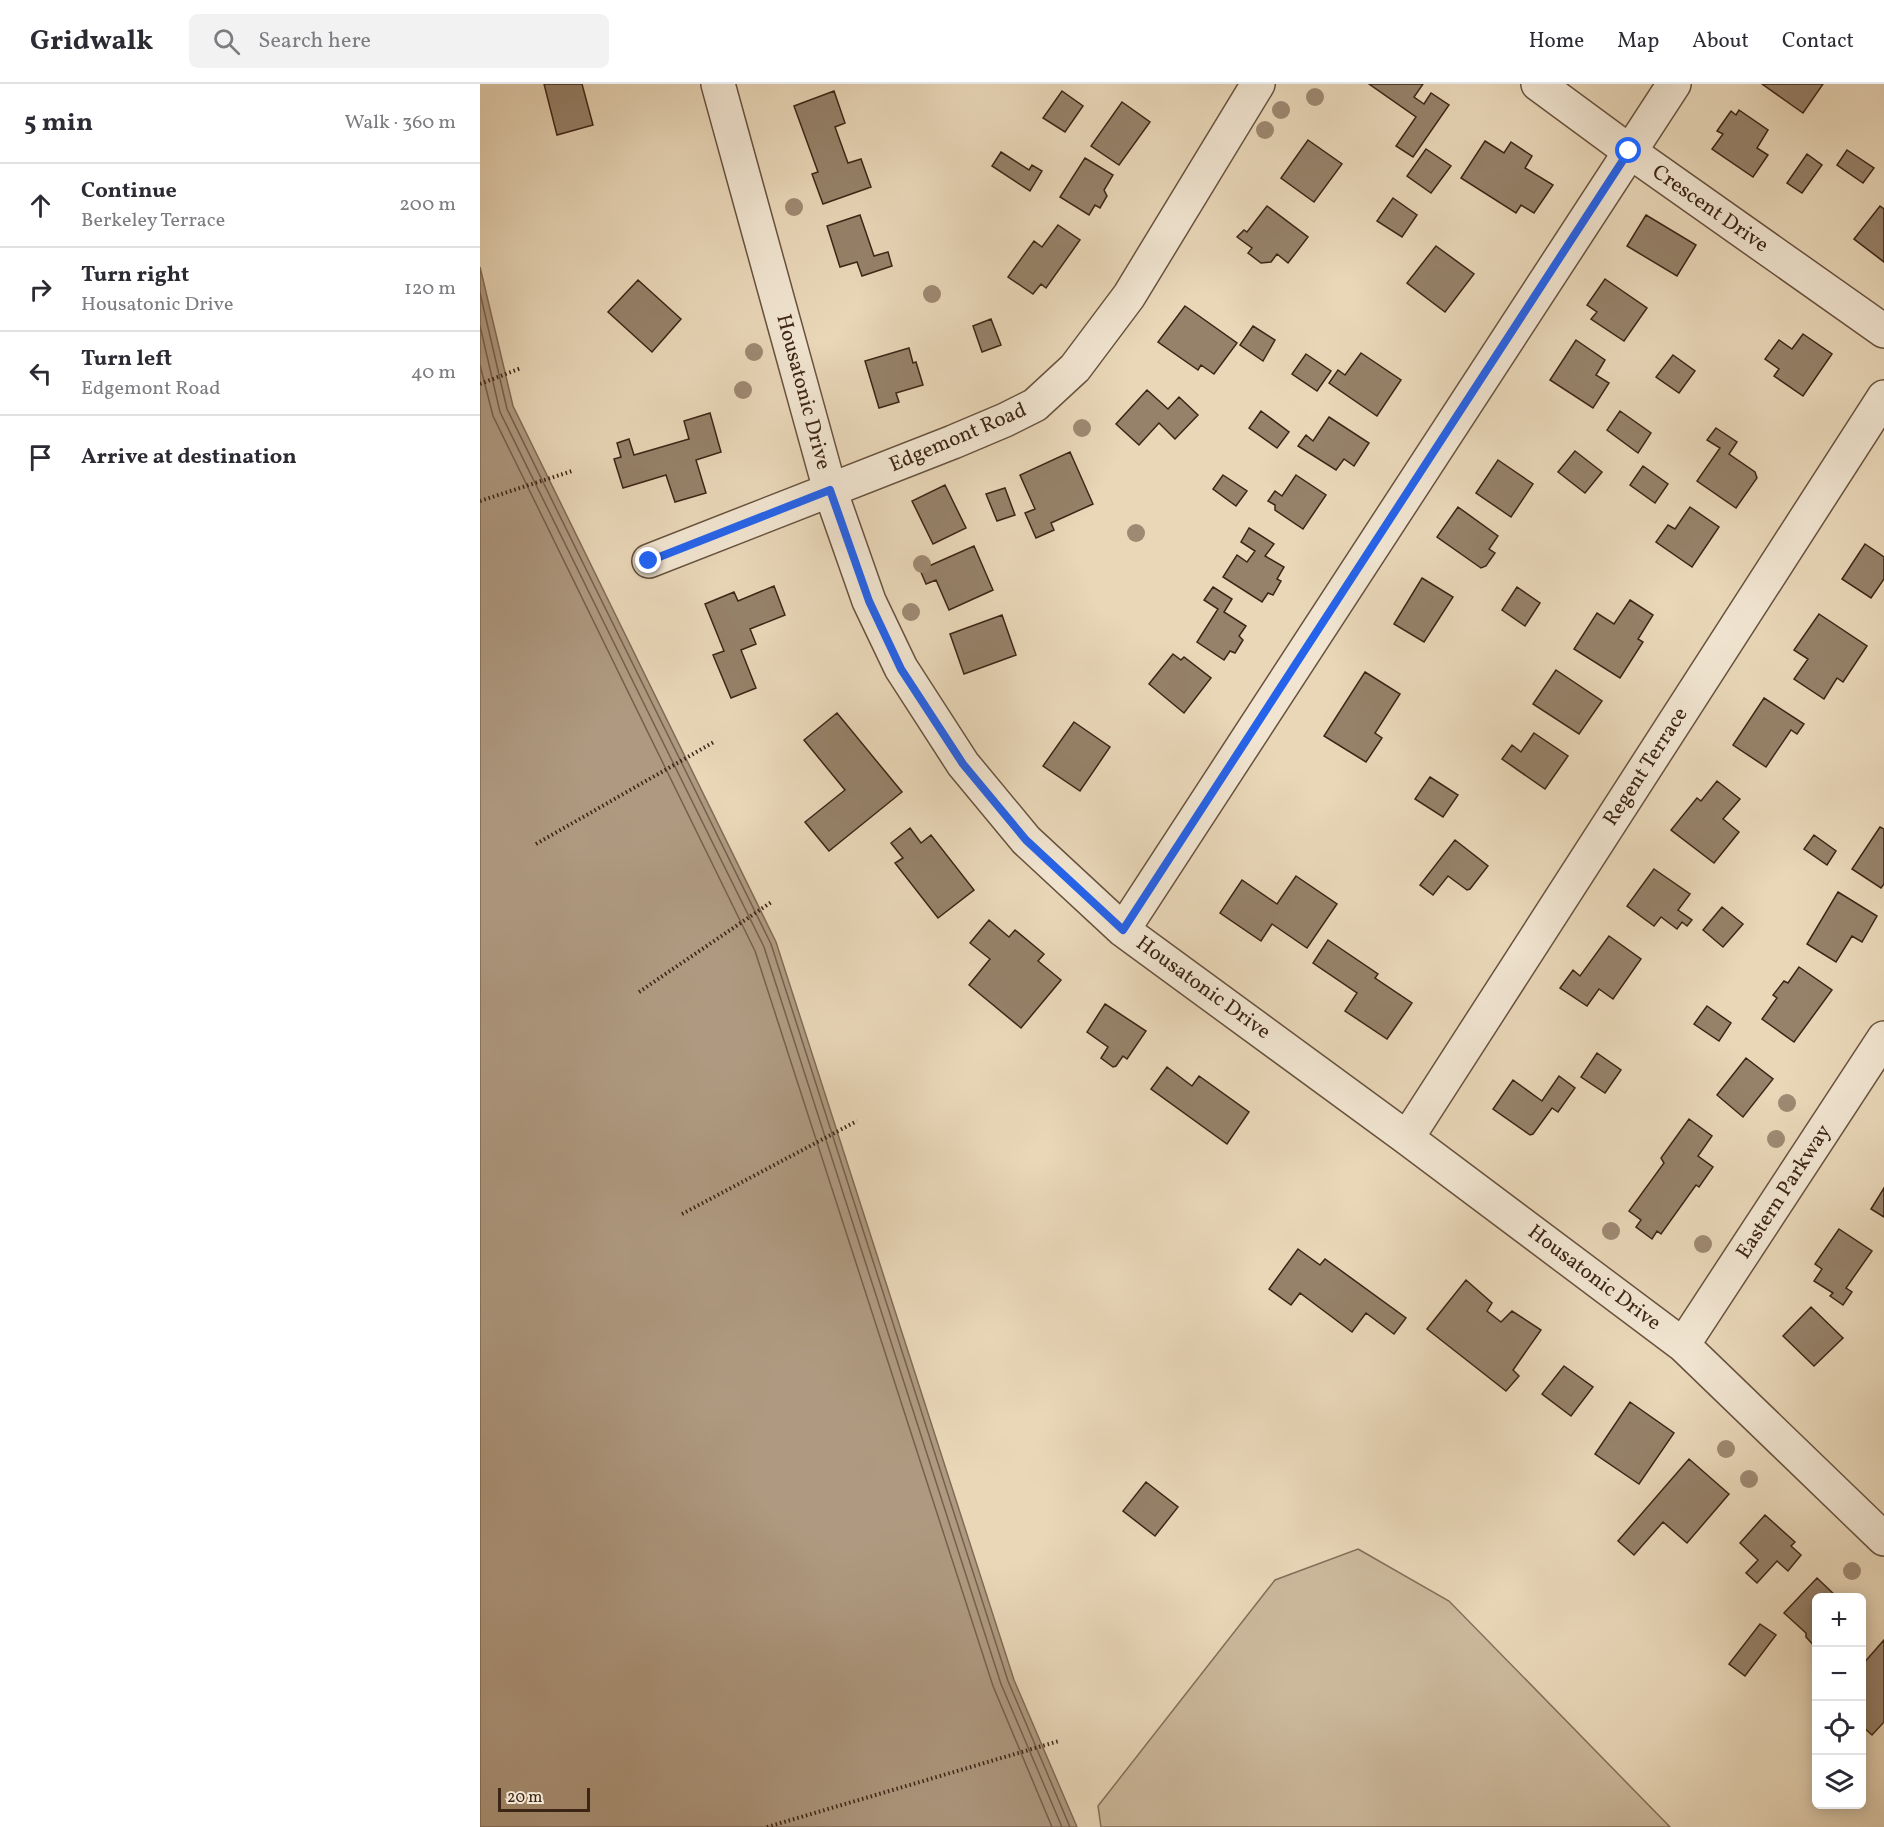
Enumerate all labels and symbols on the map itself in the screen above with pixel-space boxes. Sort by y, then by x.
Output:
route start [1615,137,1641,163]
street label: Crescent Drive [1646,158,1774,260]
street label: Housatonic Drive [768,311,838,473]
street label: Edgemont Road [885,396,1031,480]
route end [635,547,661,573]
street label: Regent Terrace [1597,702,1695,832]
street label: Housatonic Drive [1130,929,1276,1047]
street label: Eastern Parkway [1730,1119,1839,1265]
street label: Housatonic Drive [1521,1218,1667,1338]
scale bar [498,1785,590,1812]

